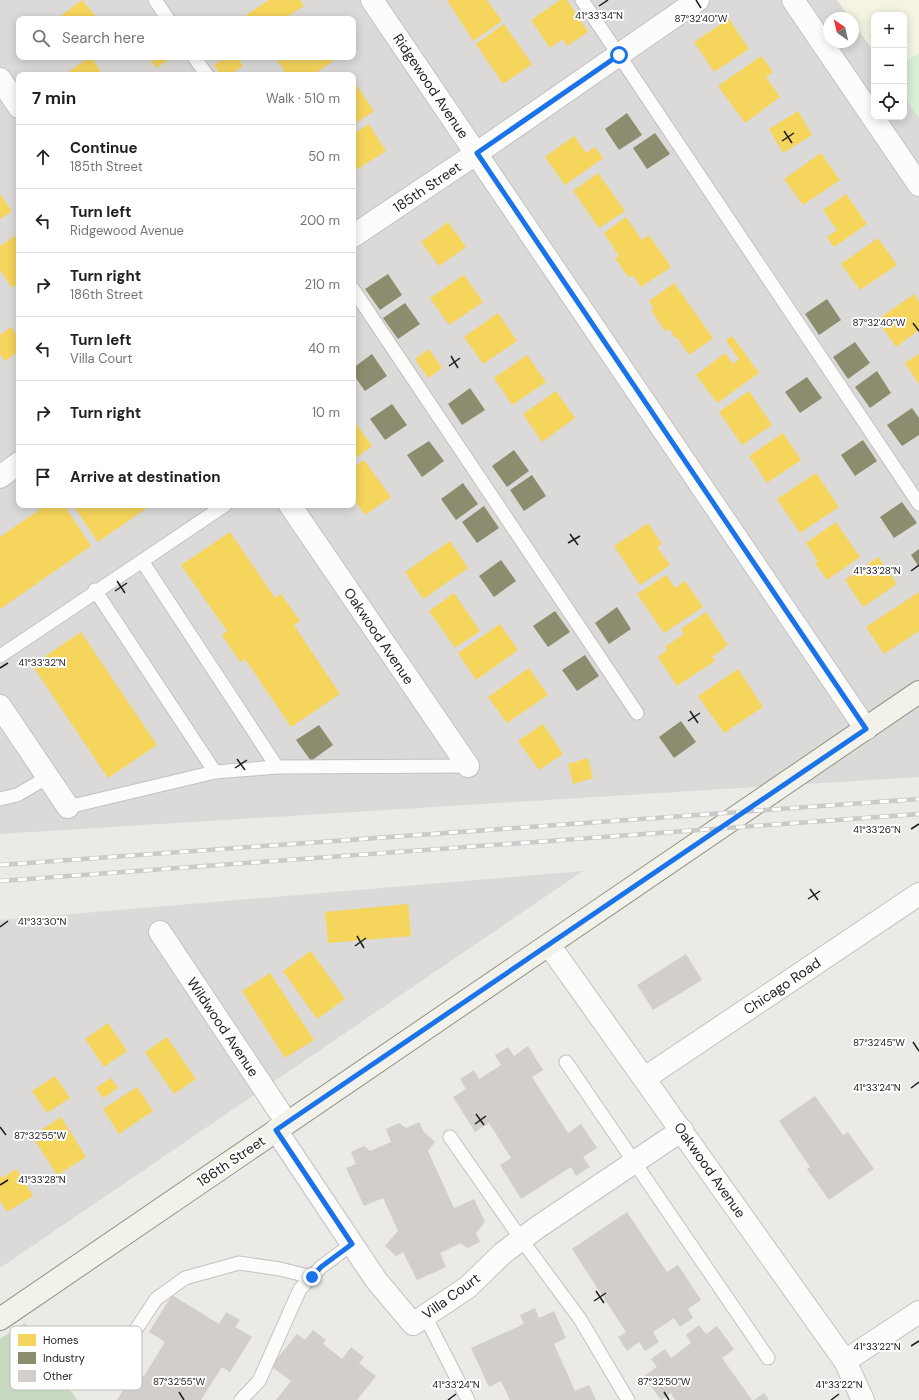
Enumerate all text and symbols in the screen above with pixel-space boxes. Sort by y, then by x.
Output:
text: 41°33'34"N [575,9,623,22]
text: 87°32'40"W [675,12,728,25]
north arrow [823,12,859,48]
map controls [871,12,907,120]
button: + [871,12,907,48]
search box [16,16,356,60]
icon: search [30,27,52,49]
text: Search here [62,28,145,48]
street label: Ridgewood Avenue [389,30,473,142]
route start [610,46,628,64]
button: − [871,48,907,84]
button: locate [871,84,907,120]
text: 7 min [32,87,76,109]
text: Walk · 510 m [266,90,340,107]
text: Continue [70,138,138,158]
icon: ahead [32,146,54,168]
text: 50 m [308,148,340,165]
text: 185th Street [70,158,143,175]
street label: 185th Street [389,158,465,216]
text: Turn left [70,202,131,222]
icon: left [32,210,54,232]
text: 200 m [300,212,340,229]
text: Ridgewood Avenue [70,222,184,239]
text: Turn right [70,266,141,286]
icon: right [32,274,54,296]
text: 210 m [305,276,340,293]
text: 186th Street [70,286,143,303]
text: 87°32'40"W [853,316,906,329]
text: Turn left [70,330,131,350]
icon: left [32,338,54,360]
text: 40 m [308,340,340,357]
text: Villa Court [70,350,133,367]
icon: right [32,402,54,424]
text: Turn right [70,403,141,423]
text: 10 m [312,404,340,421]
icon: arrive [32,466,54,488]
text: Arrive at destination [70,467,221,487]
text: 41°33'28"N [853,564,901,577]
street label: Oakwood Avenue [340,584,418,688]
text: 41°33'32"N [18,656,66,669]
text: 41°33'26"N [853,823,901,836]
text: 41°33'30"N [18,915,66,928]
street label: Chicago Road [740,954,824,1018]
street label: Wildwood Avenue [183,974,263,1080]
text: 87°32'45"W [853,1036,905,1049]
text: 41°33'24"N [853,1081,901,1094]
street label: Oakwood Avenue [670,1119,750,1221]
text: 87°32'55"W [14,1129,66,1142]
street label: 186th Street [193,1132,269,1190]
text: 41°33'28"N [18,1173,66,1186]
route end [303,1268,321,1286]
street label: Villa Court [418,1269,484,1323]
legend [10,1326,142,1390]
text: Homes [43,1333,79,1347]
text: 41°33'22"N [853,1340,901,1353]
text: Industry [43,1351,85,1365]
text: Other [43,1369,72,1383]
text: 87°32'55"W [153,1375,205,1388]
text: 87°32'50"W [637,1375,691,1388]
text: 41°33'24"N [432,1378,480,1391]
text: 41°33'22"N [815,1378,863,1391]

